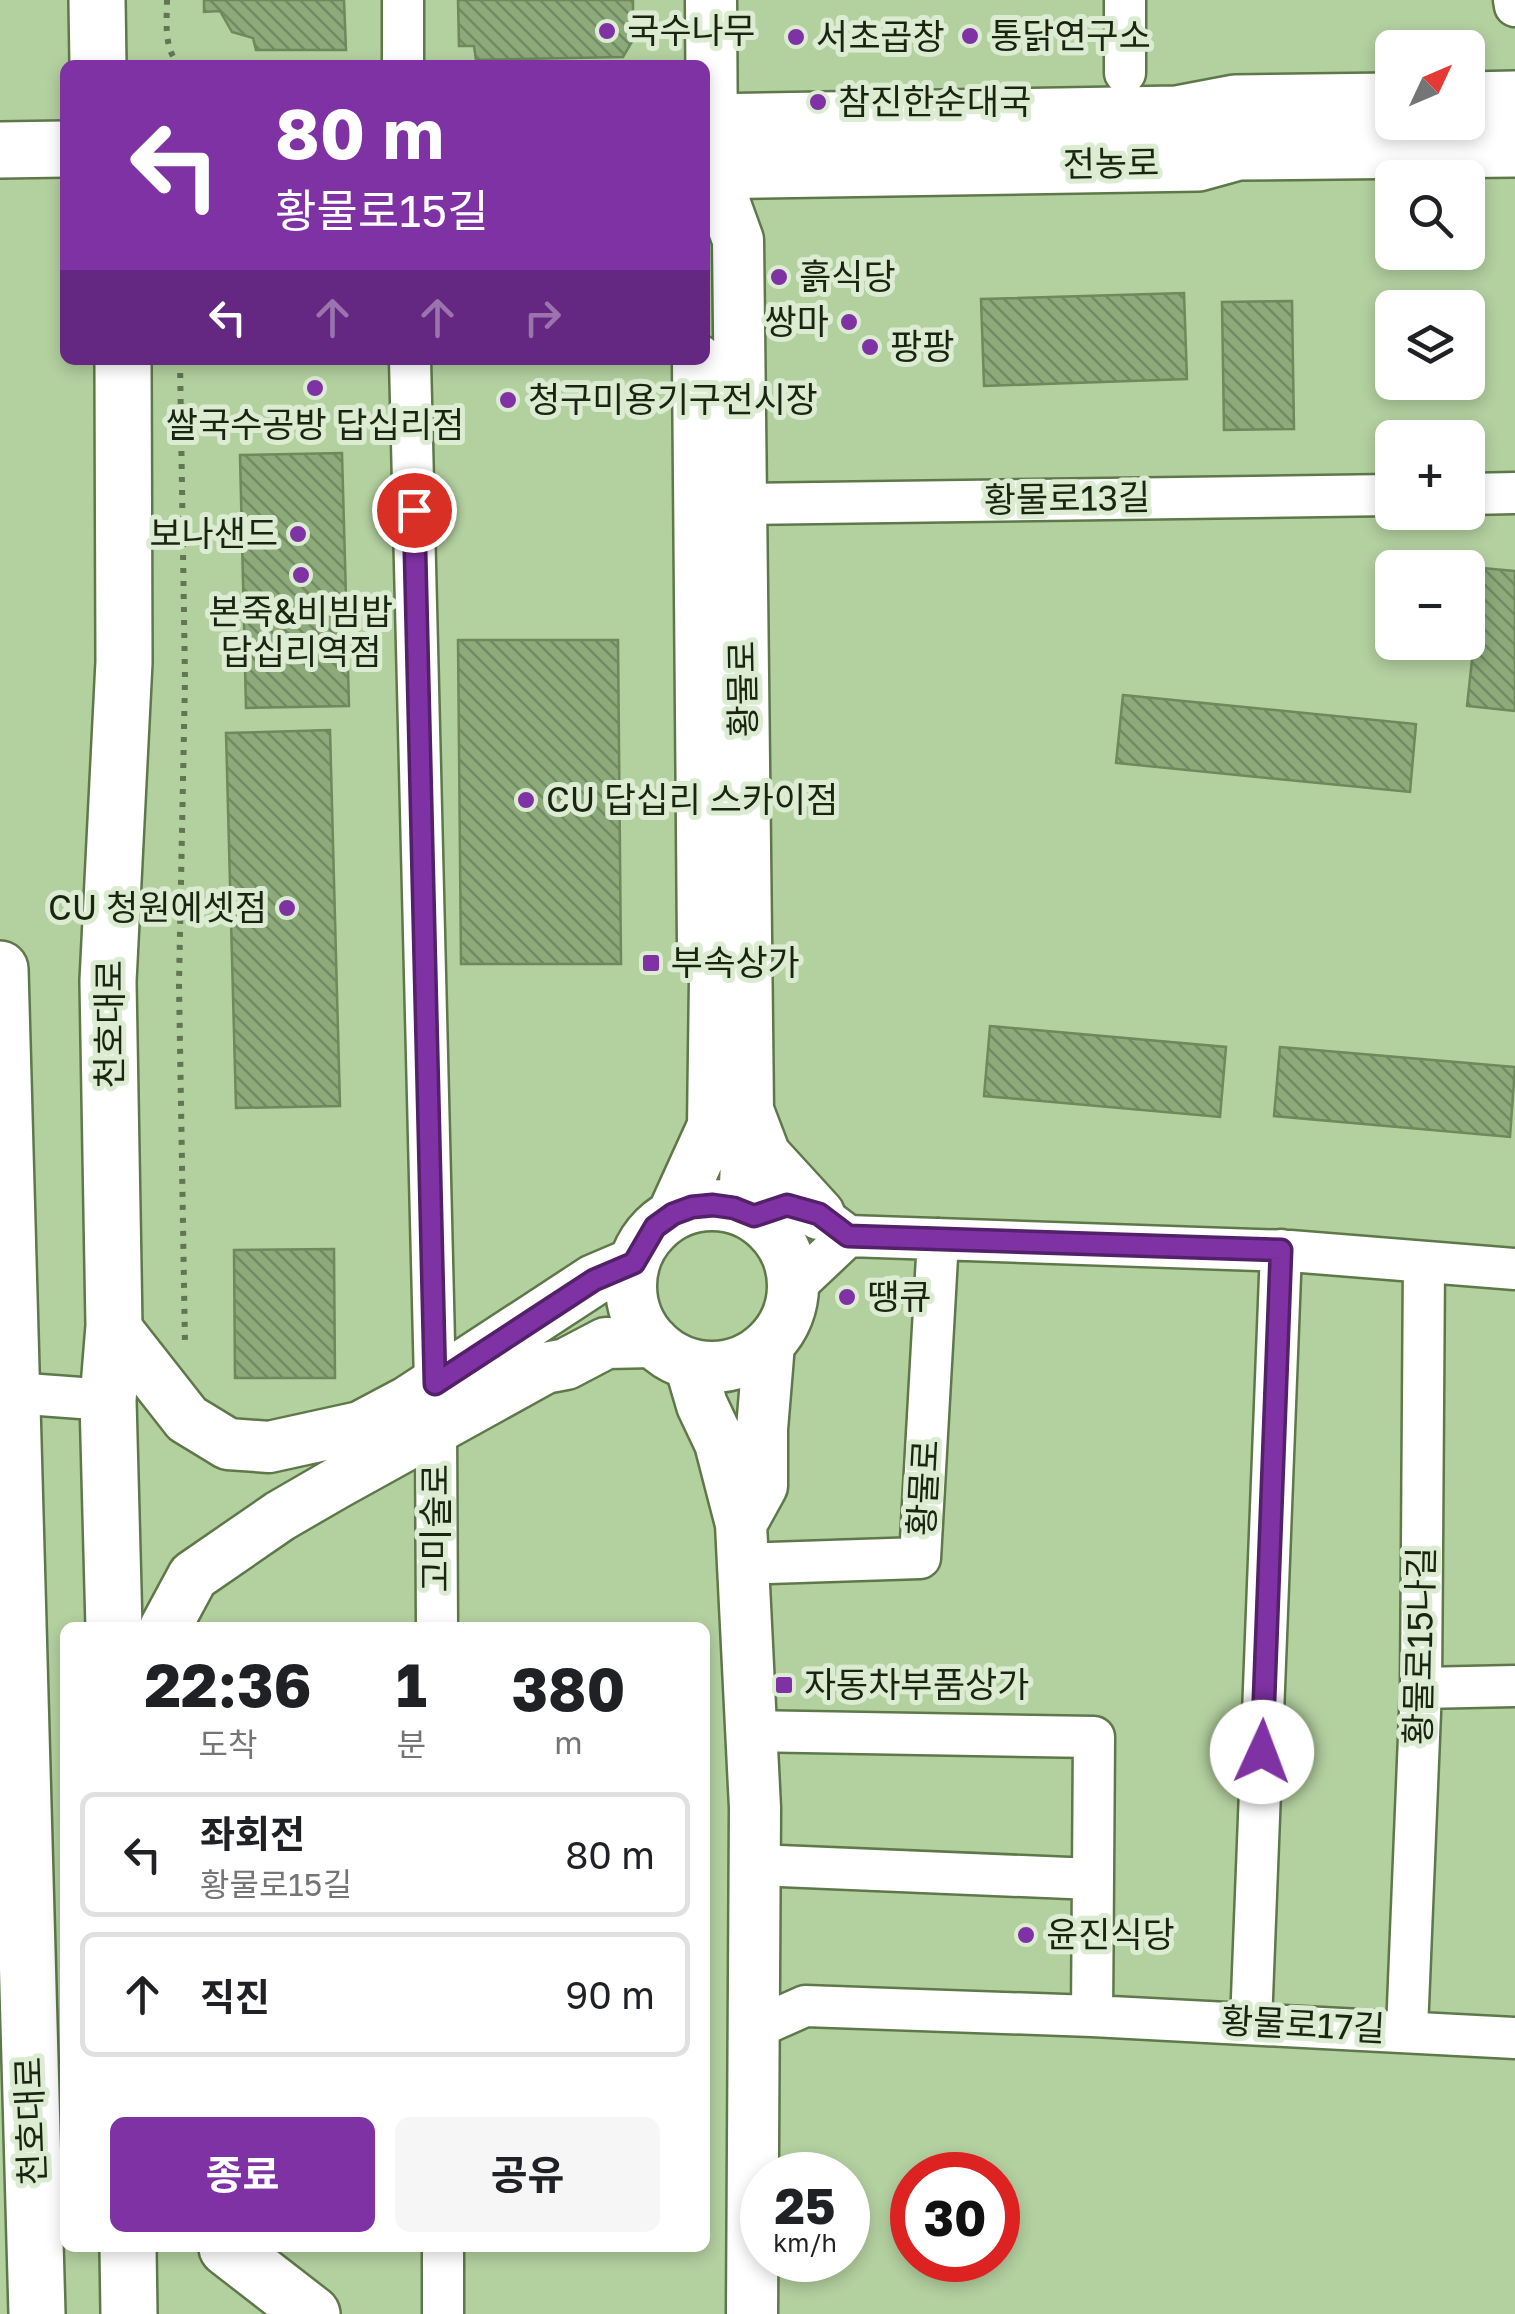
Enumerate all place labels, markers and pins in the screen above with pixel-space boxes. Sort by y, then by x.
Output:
place label: 국수나무 [627,9,756,51]
place label: 통닭연구소 [990,14,1151,56]
place label: 서초곱창 [816,15,945,57]
marker: 국수나무 [596,20,618,42]
marker: 통닭연구소 [959,25,981,47]
marker: 서초곱창 [785,26,807,48]
place label: 참진한순대국 [838,80,1031,122]
marker: 참진한순대국 [807,91,829,113]
place label: 흙식당 [799,255,896,297]
marker: 흙식당 [768,266,790,288]
place label: 쌍마 [765,300,829,342]
marker: 쌍마 [838,311,860,333]
place label: 팡팡 [890,325,954,367]
marker: 팡팡 [859,336,881,358]
marker: 쌀국수공방 답십리점 [304,377,326,399]
place label: 청구미용기구전시장 [528,378,818,420]
marker: 청구미용기구전시장 [497,389,519,411]
place label: 쌀국수공방 답십리점 [166,403,464,445]
pin [372,468,457,553]
place label: 보나샌드 [149,512,278,554]
marker: 보나샌드 [287,523,309,545]
marker: 본죽&비빔밥 답십리역점 [290,564,312,586]
place label: 본죽&비빔밥 답십리역점 [209,590,393,672]
place label: CU 답십리 스카이점 [546,778,838,820]
marker: CU 답십리 스카이점 [515,789,537,811]
place label: CU 청원에셋점 [48,886,267,928]
marker: CU 청원에셋점 [276,897,298,919]
place label: 부속상가 [671,941,800,983]
marker: 부속상가 [640,952,662,974]
place label: 땡큐 [867,1275,931,1317]
marker: 땡큐 [836,1286,858,1308]
place label: 자동차부품상가 [804,1663,1029,1705]
marker: 자동차부품상가 [773,1674,795,1696]
place label: 윤진식당 [1046,1913,1175,1955]
marker: 윤진식당 [1015,1924,1037,1946]

